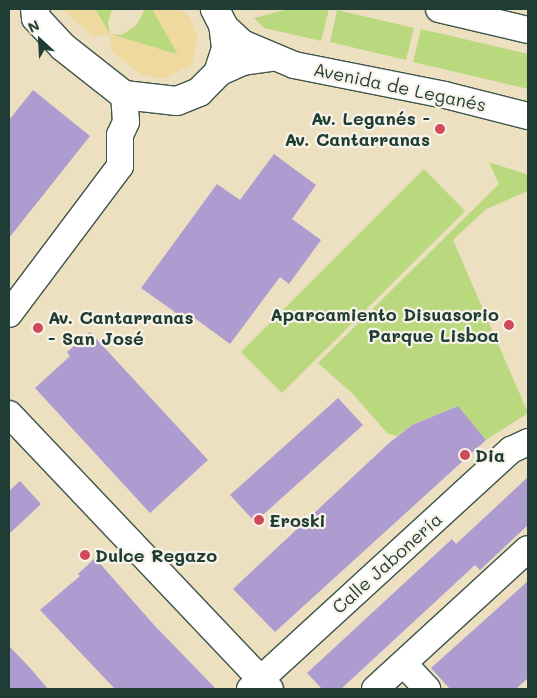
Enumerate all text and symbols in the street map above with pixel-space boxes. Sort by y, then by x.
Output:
north arrow [15,15,65,65]
text: N [25,15,42,37]
street label: Avenida de Leganés [312,58,488,116]
place label: Av. Leganés - Av. Cantarranas [285,108,430,150]
marker: Av. Leganés - Av. Cantarranas [434,123,446,135]
place label: Aparcamiento Disuasorio Parque Lisboa [270,304,499,346]
place label: Av. Cantarranas - San José [48,307,193,350]
marker: Aparcamiento Disuasorio Parque Lisboa [503,319,515,331]
marker: Av. Cantarranas - San José [32,322,44,334]
place label: Dia [475,444,505,466]
marker: Dia [459,449,471,461]
street label: Calle Jabonería [328,508,446,618]
place label: Eroski [269,509,326,531]
marker: Eroski [253,514,265,526]
place label: Dulce Regazo [95,544,217,566]
marker: Dulce Regazo [79,549,91,561]

